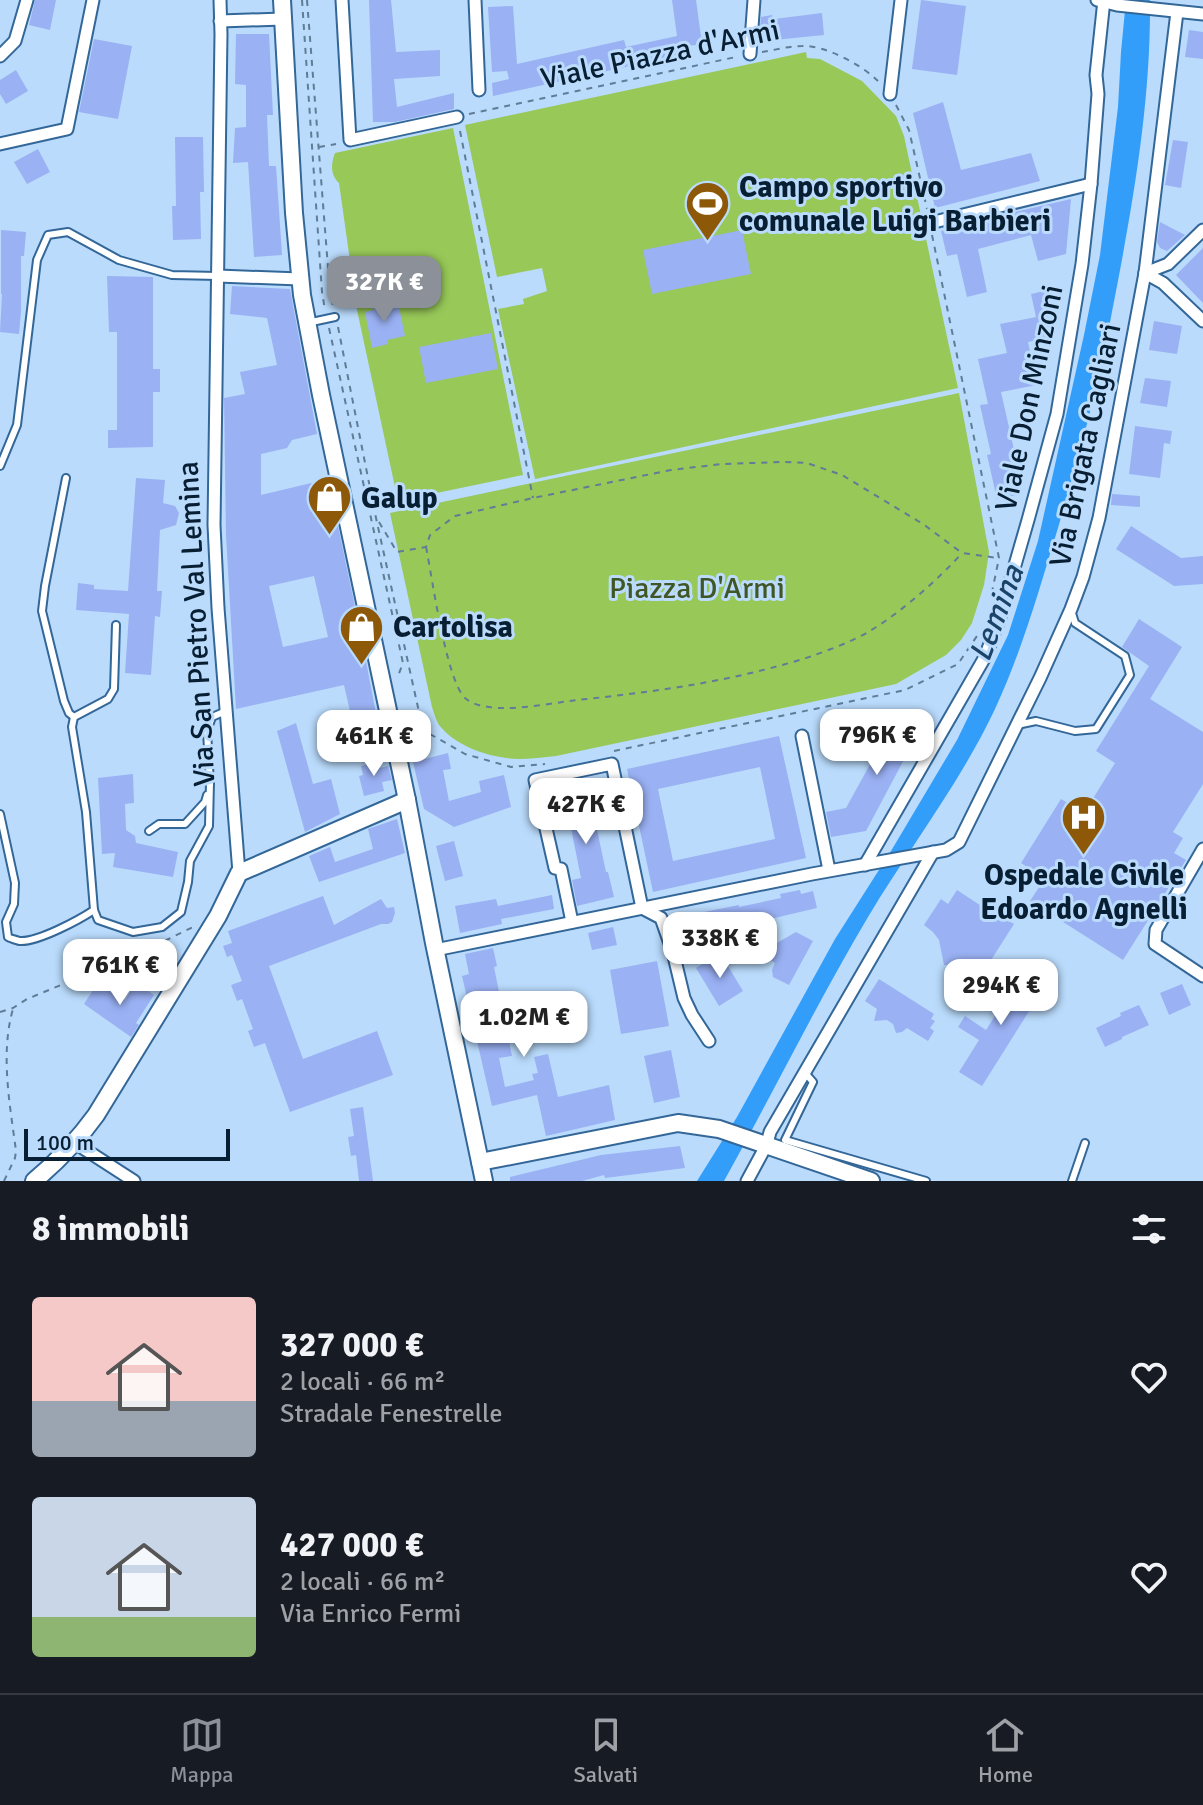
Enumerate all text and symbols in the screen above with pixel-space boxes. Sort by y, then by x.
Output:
street label: Viale Piazza d'Armi [537,11,783,98]
place label: Campo sportivo comunale Luigi Barbieri [739,169,1051,240]
sports icon: Campo sportivo comunale Luigi Barbieri [684,180,732,243]
pin: 327K € [319,256,449,324]
text: 327K € [345,266,423,298]
street label: Viale Don Minzoni [987,282,1072,515]
street label: Via Brigata Cagliari [1042,320,1129,570]
street label: Via San Pietro Val Lemina [170,460,223,787]
shop icon: Galup [306,474,354,537]
place label: Galup [361,480,438,517]
water label: Lemina [960,559,1033,667]
park label: Piazza D'Armi [609,570,785,607]
shop icon: Cartolisa [338,603,386,666]
place label: Cartolisa [393,609,513,646]
pin: 796K € [812,709,942,777]
pin: 461K € [309,710,439,778]
text: 796K € [838,719,916,751]
text: 461K € [335,720,413,752]
pin: 427K € [521,778,651,846]
text: 427K € [547,788,625,820]
hospital icon: Ospedale Civile Edoardo Agnelli [1060,793,1108,856]
place label: Ospedale Civile Edoardo Agnelli [980,857,1188,928]
pin: 338K € [655,912,785,980]
text: 338K € [681,922,759,954]
pin: 761K € [55,939,185,1007]
text: 761K € [81,949,159,981]
pin: 294K € [936,959,1066,1027]
text: 294K € [962,969,1040,1001]
pin: 1.02M € [450,991,598,1059]
text: 1.02M € [478,1001,570,1033]
scale bar [24,1125,230,1161]
text: 100 m [36,1129,94,1156]
icon: filters [1127,1207,1171,1251]
text: 8 immobili [32,1208,189,1250]
text: 327 000 € [280,1324,423,1366]
icon: home [96,1329,192,1425]
icon: heart [1127,1355,1171,1399]
text: 2 locali · 66 m² [280,1366,445,1398]
text: Stradale Fenestrelle [280,1398,502,1430]
text: 427 000 € [280,1524,423,1566]
icon: home [96,1529,192,1625]
icon: heart [1127,1555,1171,1599]
text: 2 locali · 66 m² [280,1566,445,1598]
text: Via Enrico Fermi [280,1598,461,1630]
tab: Mappa [170,1713,233,1788]
tab: Salvati [574,1713,638,1788]
tab: Home [978,1713,1033,1788]

